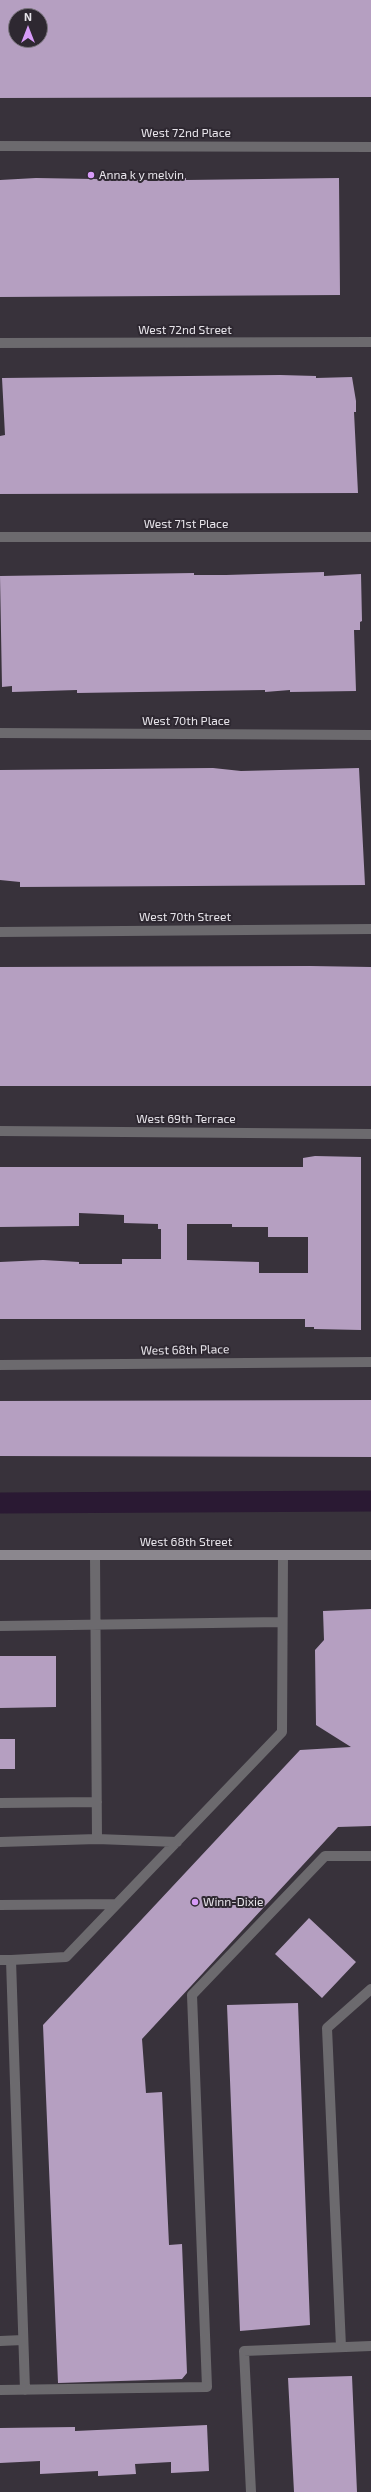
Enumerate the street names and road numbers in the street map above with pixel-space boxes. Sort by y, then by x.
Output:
street label: West 72nd Place [141,126,231,140]
street label: West 72nd Street [138,323,232,337]
street label: West 71st Place [144,517,228,531]
street label: West 70th Place [142,714,230,728]
street label: West 70th Street [139,910,231,924]
street label: West 69th Terrace [136,1112,236,1126]
street label: West 68th Place [140,1342,230,1358]
street label: West 68th Street [140,1535,232,1549]

